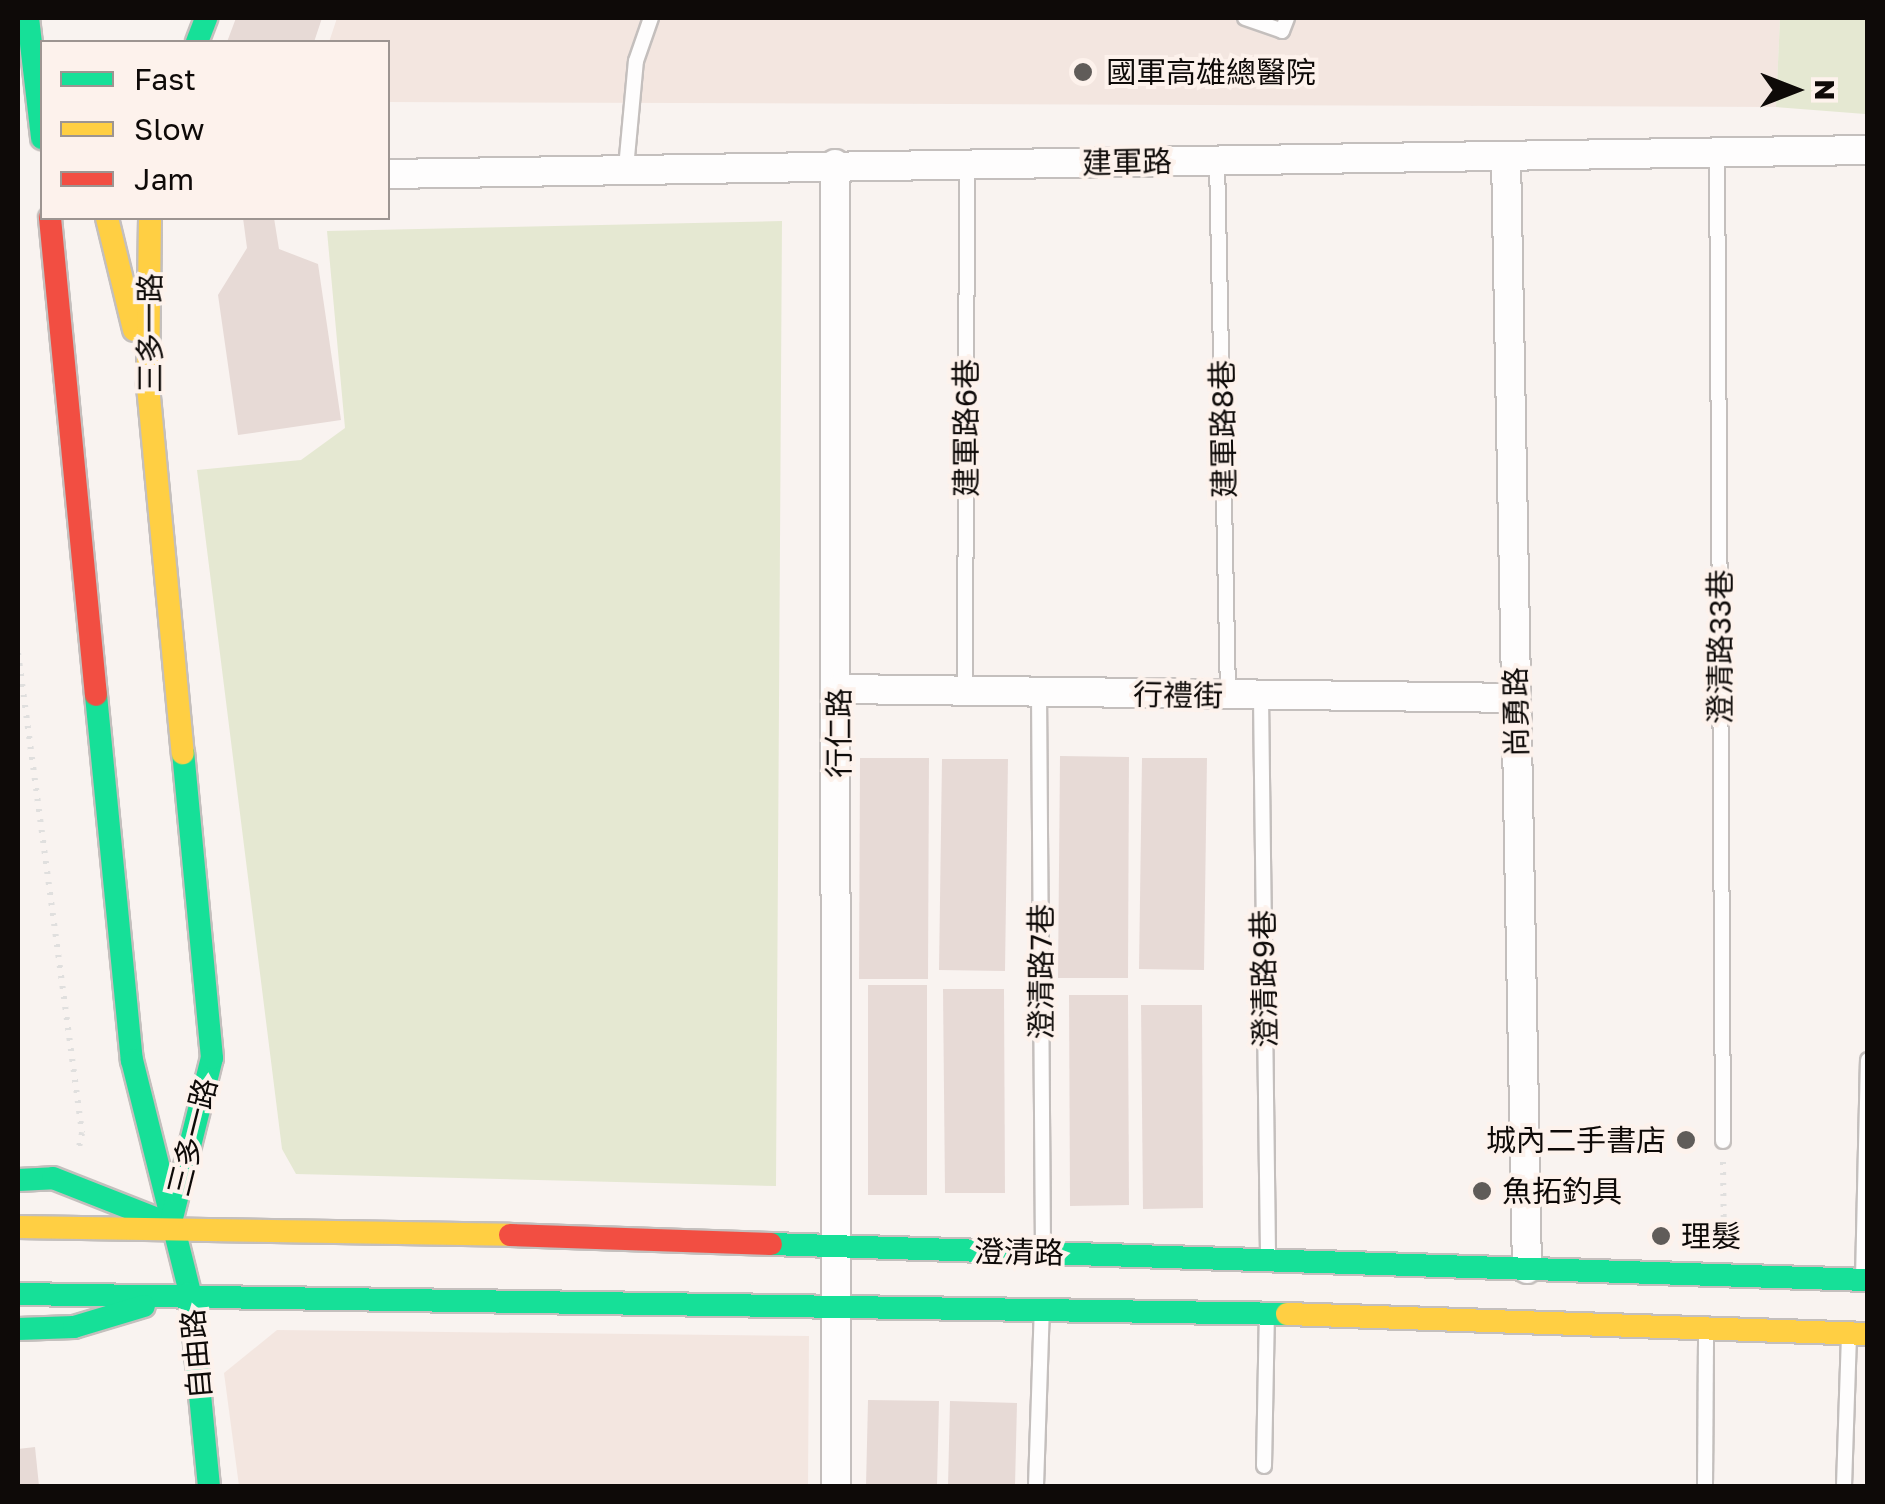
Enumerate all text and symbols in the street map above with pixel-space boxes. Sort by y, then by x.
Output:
legend [40,40,390,220]
north arrow [1745,40,1845,140]
place label: 國軍高雄總醫院 [1106,54,1316,90]
marker: 國軍高雄總醫院 [1070,59,1096,85]
text: Fast [134,61,196,97]
text: N [1809,79,1842,101]
text: Slow [134,111,205,147]
street label: 建軍路 [1082,143,1172,181]
text: Jam [134,161,194,197]
street label: 三多一路 [132,273,168,393]
street label: 建軍路6巷 [948,359,984,497]
street label: 建軍路8巷 [1204,360,1242,498]
street label: 澄清路33巷 [1702,569,1738,725]
street label: 尚勇路 [1497,667,1535,757]
street label: 行禮街 [1133,676,1223,714]
street label: 行仁路 [821,688,857,778]
street label: 澄清路7巷 [1023,904,1059,1040]
street label: 澄清路9巷 [1245,910,1283,1048]
street label: 三多一路 [160,1074,224,1200]
place label: 城內二手書店 [1486,1122,1666,1158]
marker: 城內二手書店 [1675,1129,1697,1151]
place label: 魚拓釣具 [1502,1173,1622,1209]
marker: 魚拓釣具 [1471,1180,1493,1202]
place label: 理髮 [1681,1218,1741,1254]
marker: 理髮 [1650,1225,1672,1247]
street label: 澄清路 [974,1233,1064,1271]
street label: 自由路 [174,1308,218,1400]

